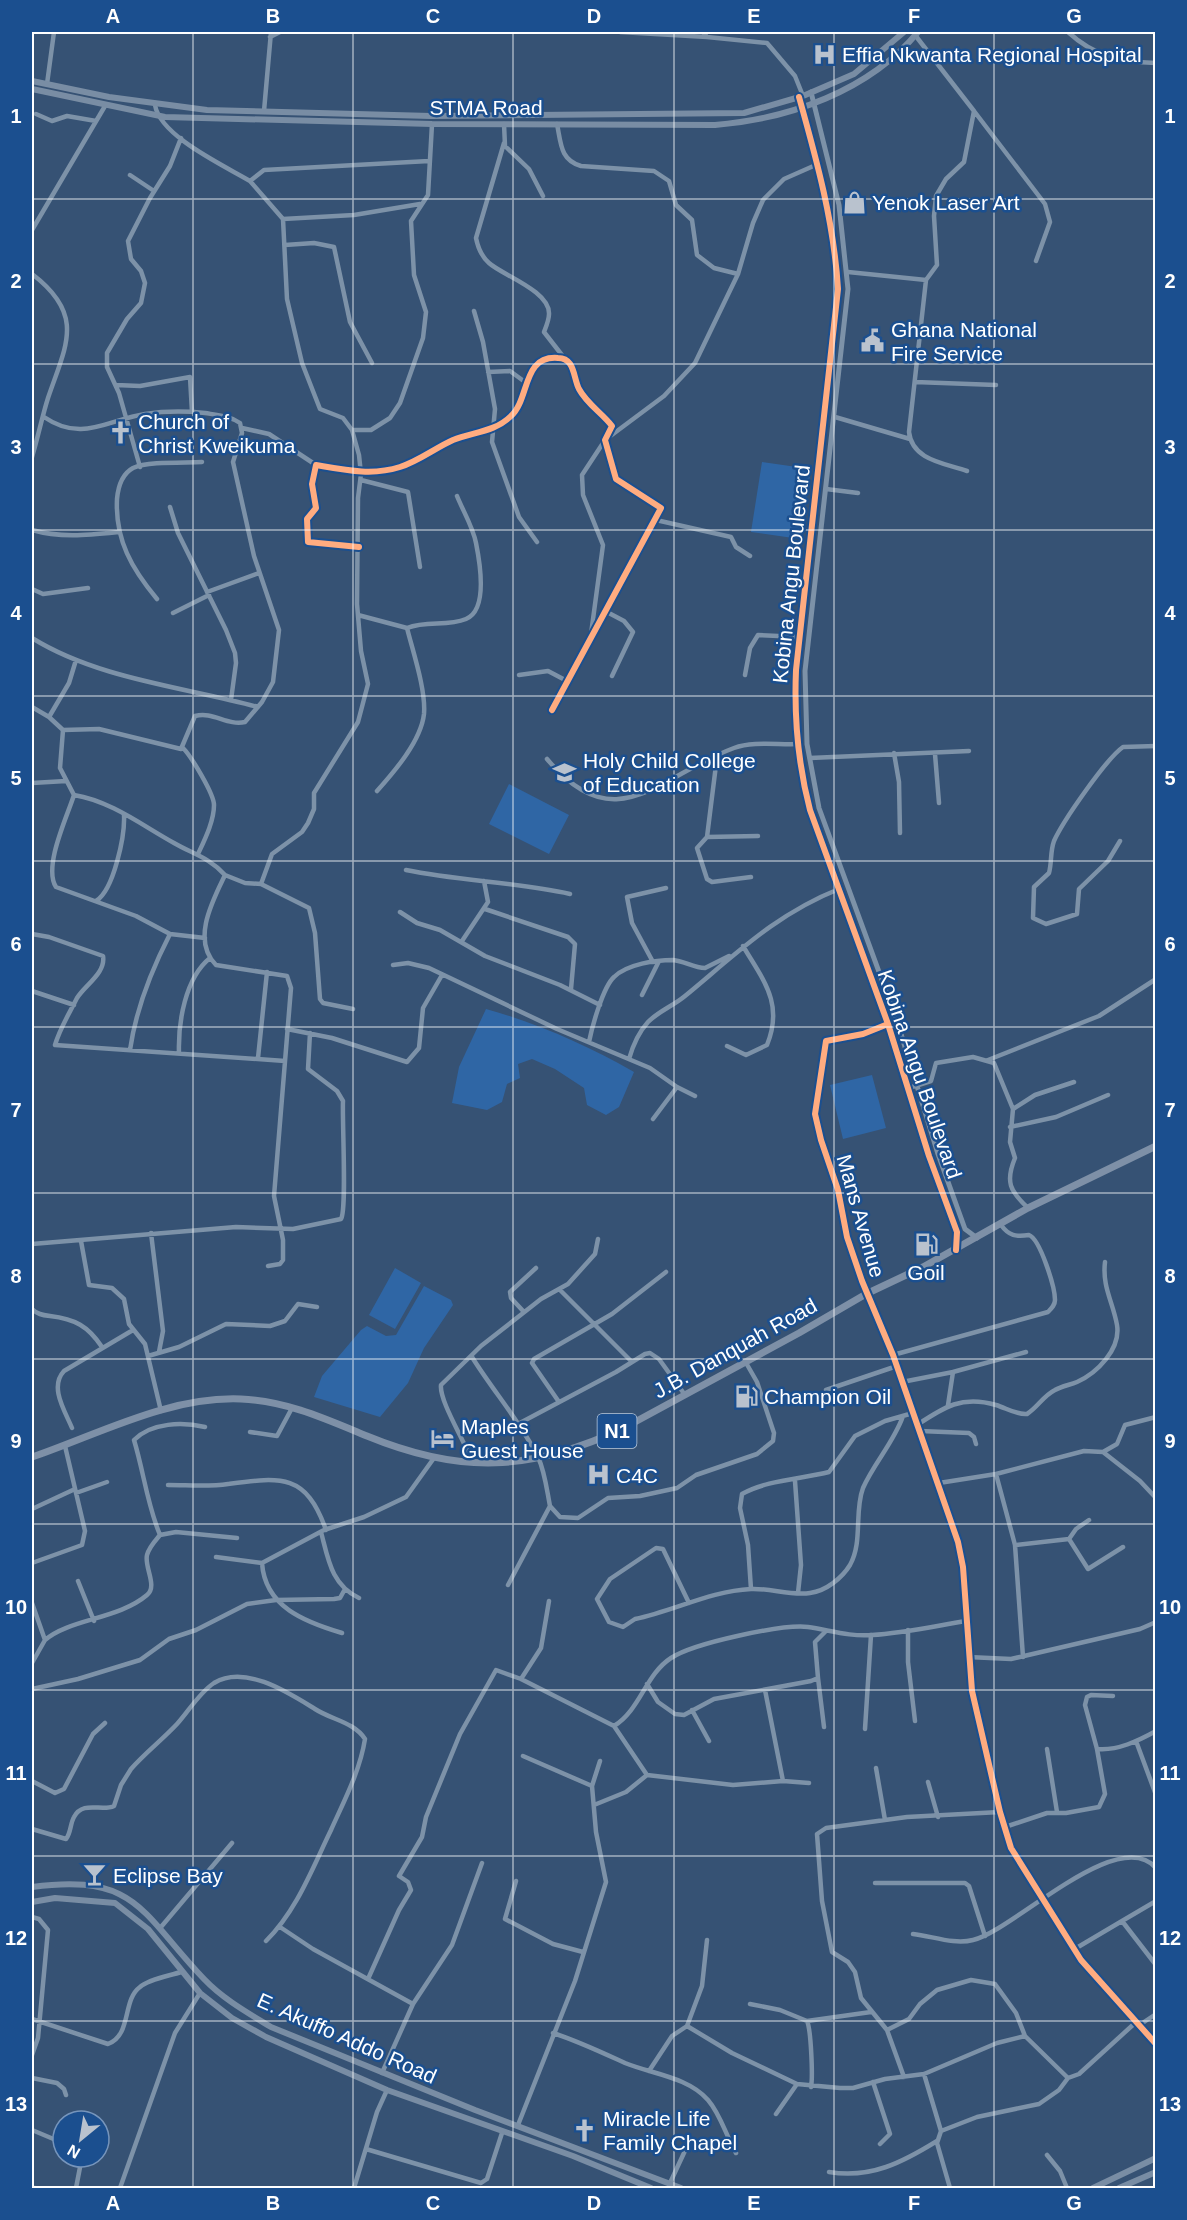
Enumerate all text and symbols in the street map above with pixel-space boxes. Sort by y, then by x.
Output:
text: A [106,5,120,27]
text: B [266,5,280,27]
text: C [426,5,440,27]
text: D [587,5,601,27]
text: E [747,5,761,27]
text: F [908,5,920,27]
text: G [1066,5,1082,27]
hospital icon: Effia Nkwanta Regional Hospital [811,41,837,67]
place label: Effia Nkwanta Regional Hospital [842,43,1142,66]
street label: STMA Road [429,96,543,119]
text: 1 [10,105,22,127]
text: 1 [1164,105,1176,127]
shop icon: Yenok Laser Art [841,189,867,215]
place label: Yenok Laser Art [872,191,1020,214]
text: 2 [10,270,22,292]
text: 2 [1164,270,1176,292]
place label: Ghana National Fire Service [891,318,1037,365]
public building icon: Ghana National Fire Service [860,328,886,354]
place label: Church of Christ Kweikuma [138,410,296,457]
church icon: Church of Christ Kweikuma [107,420,133,446]
text: 3 [10,436,22,458]
text: 3 [1164,436,1176,458]
street label: Kobina Angu Boulevard [768,464,814,684]
text: 4 [10,602,22,624]
text: 4 [1164,602,1176,624]
place label: Holy Child College of Education [583,749,756,796]
school or university icon: Holy Child College of Education [552,759,578,785]
text: 5 [10,767,22,789]
text: 5 [1164,767,1176,789]
text: 6 [10,933,22,955]
text: 6 [1164,933,1176,955]
street label: Kobina Angu Boulevard [873,966,967,1182]
text: 7 [10,1099,22,1121]
text: 7 [1164,1099,1176,1121]
street label: Mans Avenue [832,1152,890,1280]
fuel station icon: Goil [913,1231,939,1257]
place label: Goil [907,1261,945,1284]
text: 8 [10,1265,22,1287]
text: 8 [1164,1265,1176,1287]
street label: J.B. Danquah Road [649,1294,821,1402]
fuel station icon: Champion Oil [733,1383,759,1409]
place label: Champion Oil [764,1385,891,1408]
road number: N1 [598,1414,636,1448]
place label: Maples Guest House [461,1415,584,1462]
hotel icon: Maples Guest House [430,1425,456,1451]
text: 9 [10,1430,22,1452]
text: 9 [1164,1430,1176,1452]
hospital icon: C4C [585,1462,611,1488]
place label: C4C [616,1464,658,1487]
text: 10 [5,1596,27,1618]
text: 10 [1159,1596,1181,1618]
text: 11 [5,1762,27,1784]
text: 11 [1159,1762,1181,1784]
bar icon: Eclipse Bay [82,1862,108,1888]
place label: Eclipse Bay [113,1864,223,1887]
text: 12 [5,1927,27,1949]
text: 12 [1159,1927,1181,1949]
street label: E. Akuffo Addo Road [254,1988,440,2088]
text: 13 [5,2093,27,2115]
text: 13 [1159,2093,1181,2115]
place label: Miracle Life Family Chapel [603,2107,737,2154]
north arrow [51,2109,111,2169]
church icon: Miracle Life Family Chapel [572,2117,598,2143]
text: N [64,2141,83,2162]
text: A [106,2192,120,2214]
text: B [266,2192,280,2214]
text: C [426,2192,440,2214]
text: D [587,2192,601,2214]
text: E [747,2192,761,2214]
text: F [908,2192,920,2214]
text: G [1066,2192,1082,2214]

